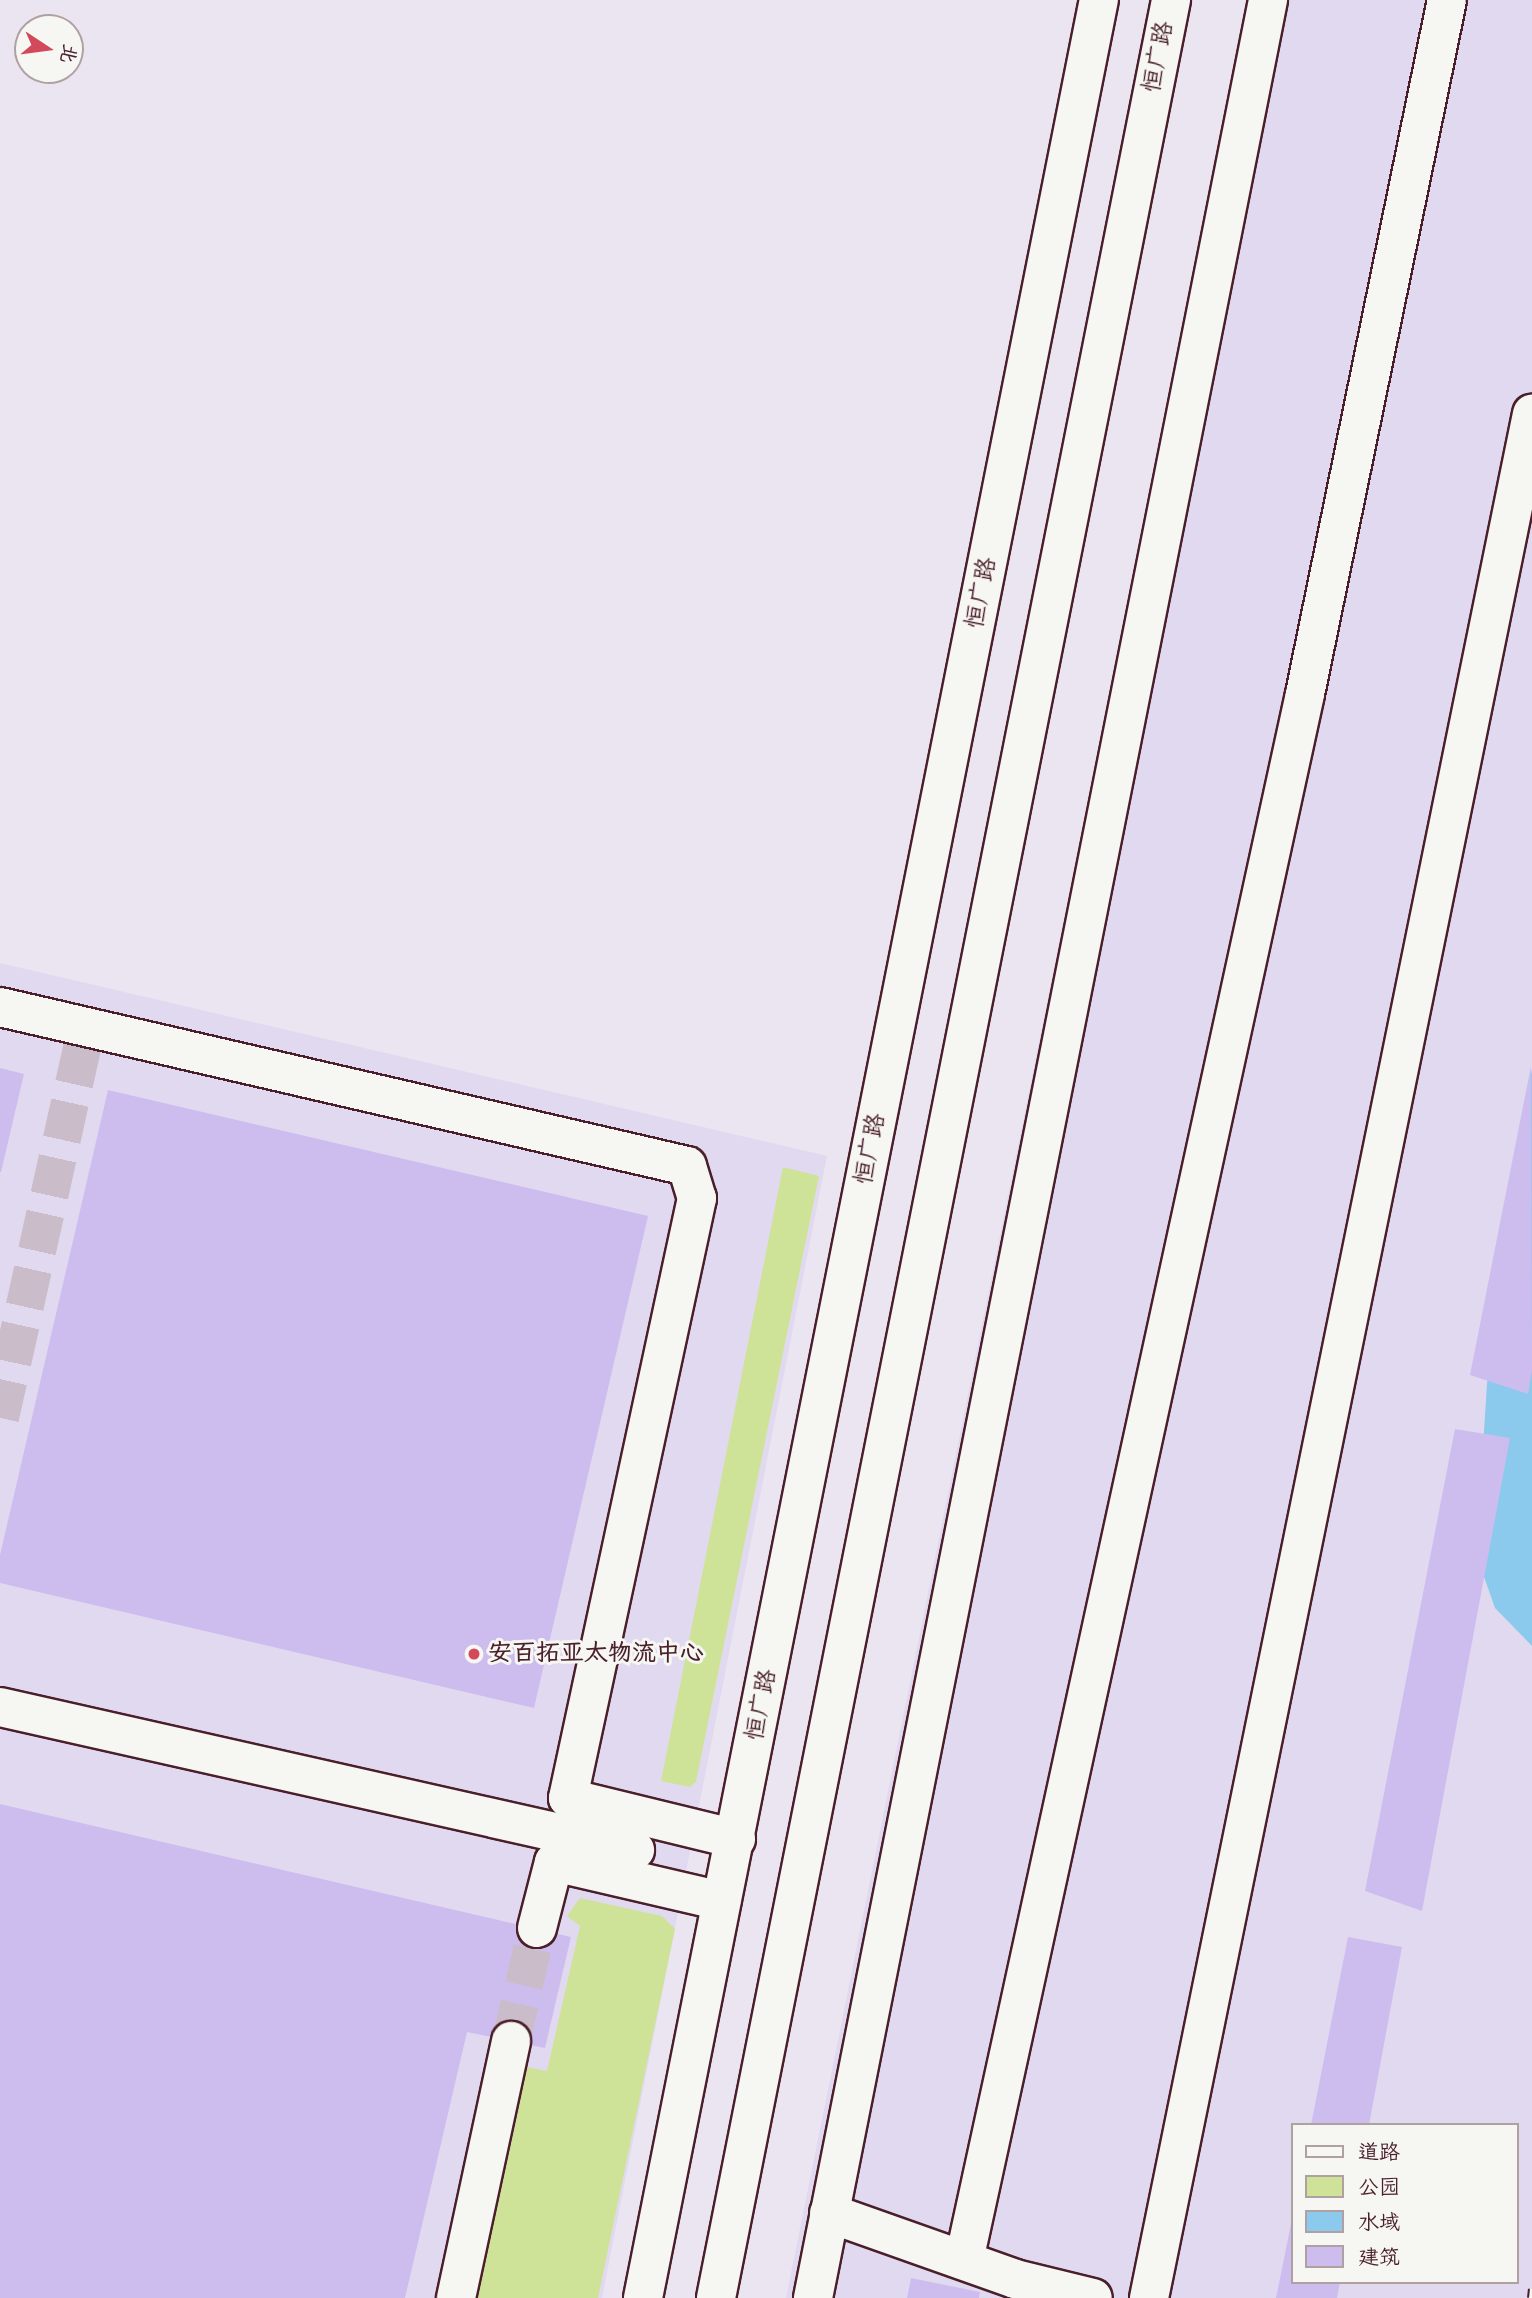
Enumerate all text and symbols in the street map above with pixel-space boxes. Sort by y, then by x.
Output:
north arrow [14,14,84,84]
street label: 恒广路 [1138,19,1180,95]
text: 北 [54,41,82,65]
street label: 恒广路 [961,555,1003,631]
street label: 恒广路 [850,1111,892,1187]
place label: 安百拓亚太物流中心 [488,1640,704,1668]
marker: 安百拓亚太物流中心 [466,1646,482,1662]
street label: 恒广路 [741,1667,783,1743]
legend [1290,2123,1518,2284]
text: 道路 [1358,2139,1400,2167]
text: 公园 [1358,2174,1400,2202]
text: 水域 [1358,2209,1400,2237]
text: 建筑 [1358,2244,1400,2272]

